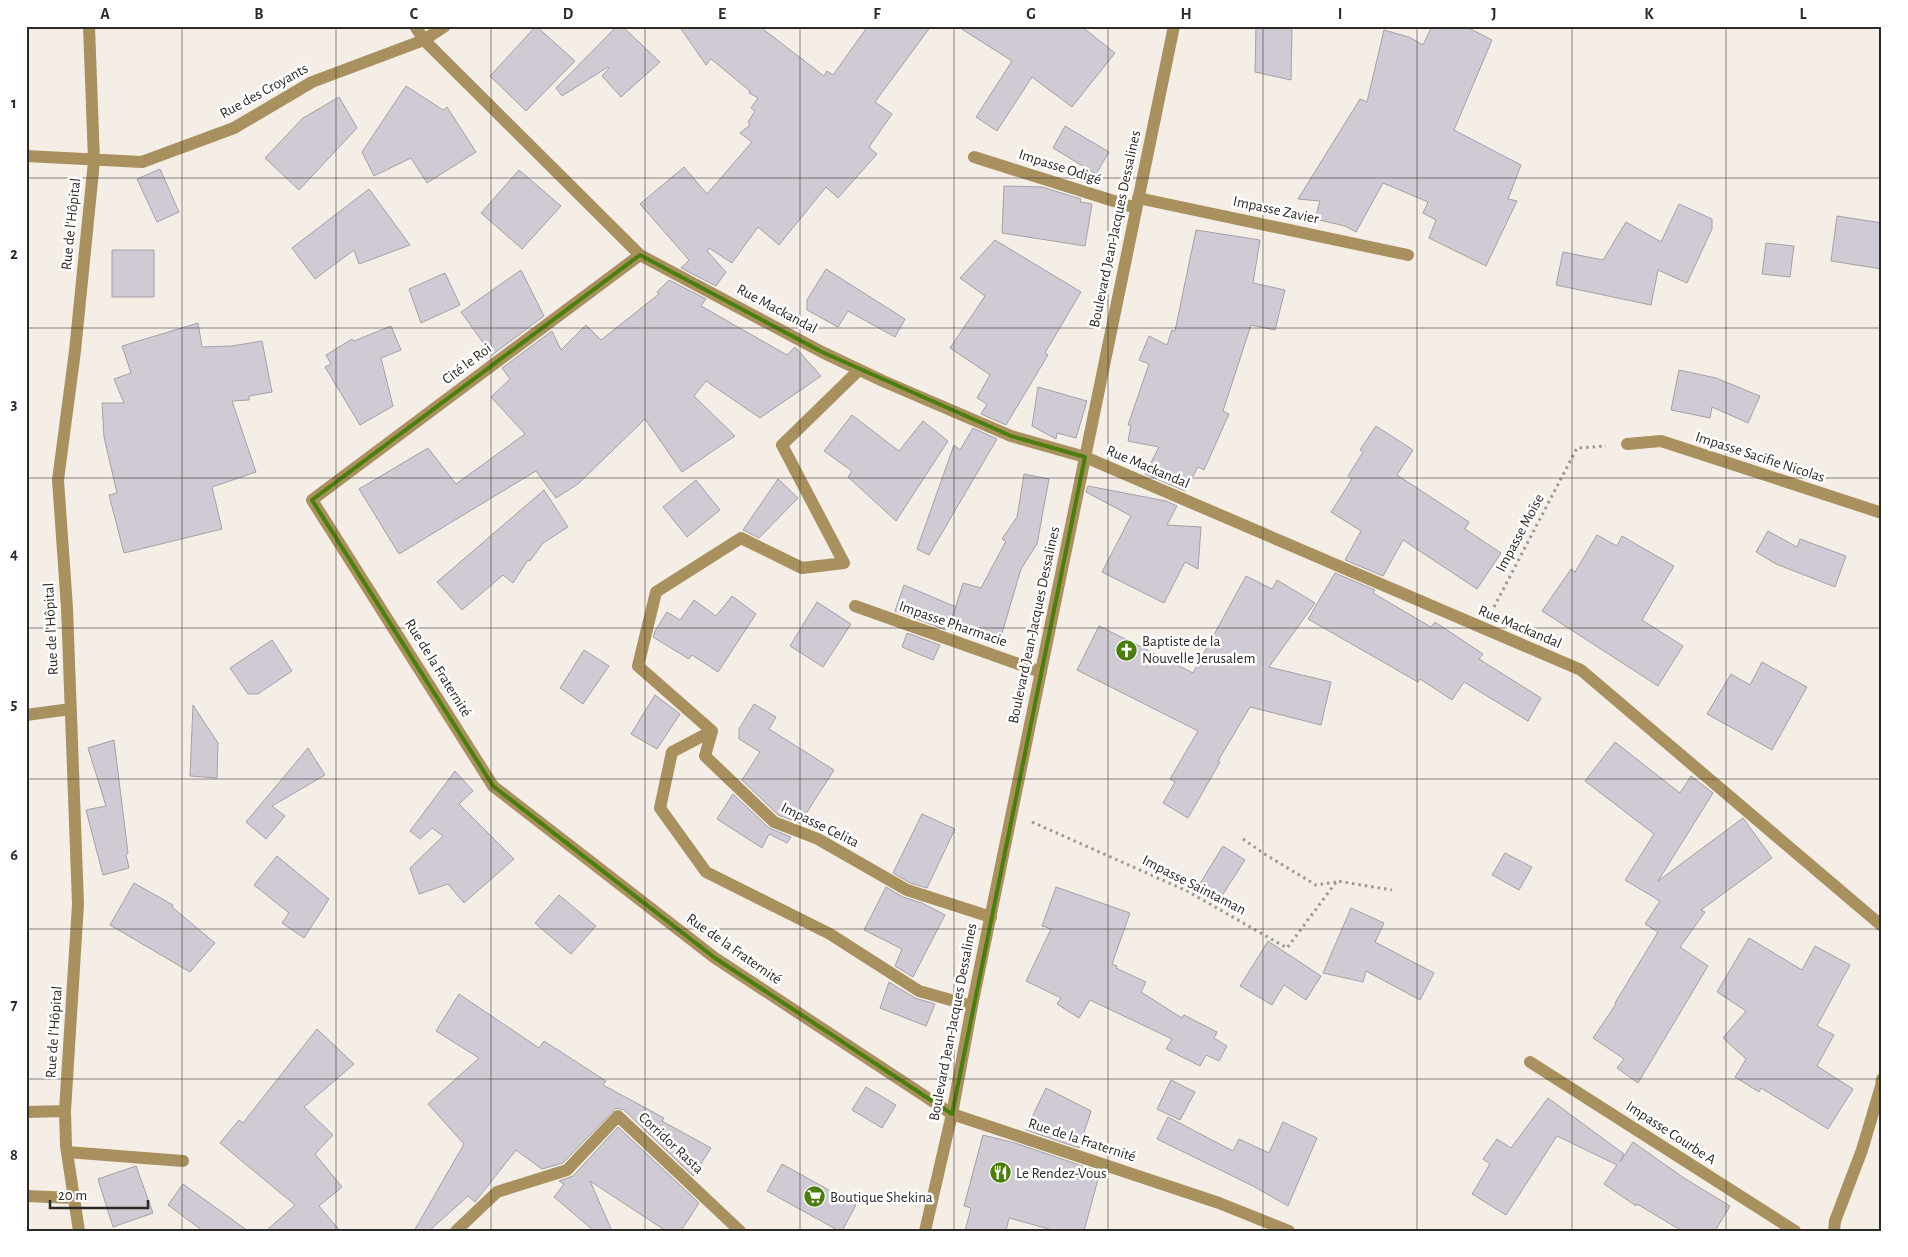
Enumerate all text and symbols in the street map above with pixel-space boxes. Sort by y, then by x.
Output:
text: A [100,6,110,22]
text: B [254,6,264,22]
text: C [410,6,419,22]
text: D [563,6,574,22]
text: E [718,6,726,22]
text: F [873,6,881,22]
text: G [1026,6,1036,22]
text: H [1180,6,1192,22]
text: I [1338,6,1342,22]
text: J [1491,6,1497,22]
text: K [1644,6,1654,22]
text: L [1800,6,1807,22]
street label: Rue des Croyants [217,61,311,121]
text: 1 [11,95,17,111]
street label: Boulevard Jean-Jacques Dessalines [1087,129,1143,329]
street label: Impasse Odigé [1017,147,1103,187]
street label: Rue de l'Hôpital [59,177,83,271]
street label: Impasse Zavier [1232,194,1320,226]
text: 2 [10,246,18,262]
street label: Rue Mackandal [734,282,820,336]
street label: Cité le Roi [440,341,494,387]
text: 3 [11,396,18,412]
street label: Impasse Sacifie Nicolas [1694,429,1826,485]
street label: Rue Mackandal [1104,443,1192,491]
street label: Impasse Moïse [1493,491,1547,574]
street label: Boulevard Jean-Jacques Dessalines [1006,525,1062,725]
text: 4 [10,546,18,562]
street label: Rue de l'Hôpital [41,582,61,676]
street label: Impasse Pharmacie [897,598,1009,650]
street label: Rue Mackandal [1476,603,1564,651]
street label: Rue de la Fraternité [402,616,474,720]
place label: Baptiste de la Nouvelle Jerusalem [1142,634,1255,666]
church icon: Baptiste de la Nouvelle Jerusalem [1114,638,1138,662]
text: 5 [11,696,18,712]
street label: Impasse Celita [779,800,861,850]
text: 6 [10,847,18,863]
street label: Impasse Saintaman [1140,852,1248,918]
street label: Rue de la Fraternité [684,911,784,987]
street label: Boulevard Jean-Jacques Dessalines [926,922,980,1122]
street label: Rue de l'Hôpital [43,985,65,1079]
text: 7 [11,997,18,1013]
street label: Impasse Courbe A [1623,1098,1719,1168]
street label: Corridor Rasta [636,1109,706,1177]
street label: Rue de la Fraternité [1026,1116,1138,1164]
text: 8 [10,1147,18,1163]
restaurant icon: Le Rendez-Vous [988,1161,1012,1185]
place label: Le Rendez-Vous [1016,1166,1106,1181]
scale bar [50,1177,148,1209]
supermarket icon: Boutique Shekina [802,1185,826,1209]
text: 20 m [58,1188,87,1203]
place label: Boutique Shekina [830,1190,933,1205]

